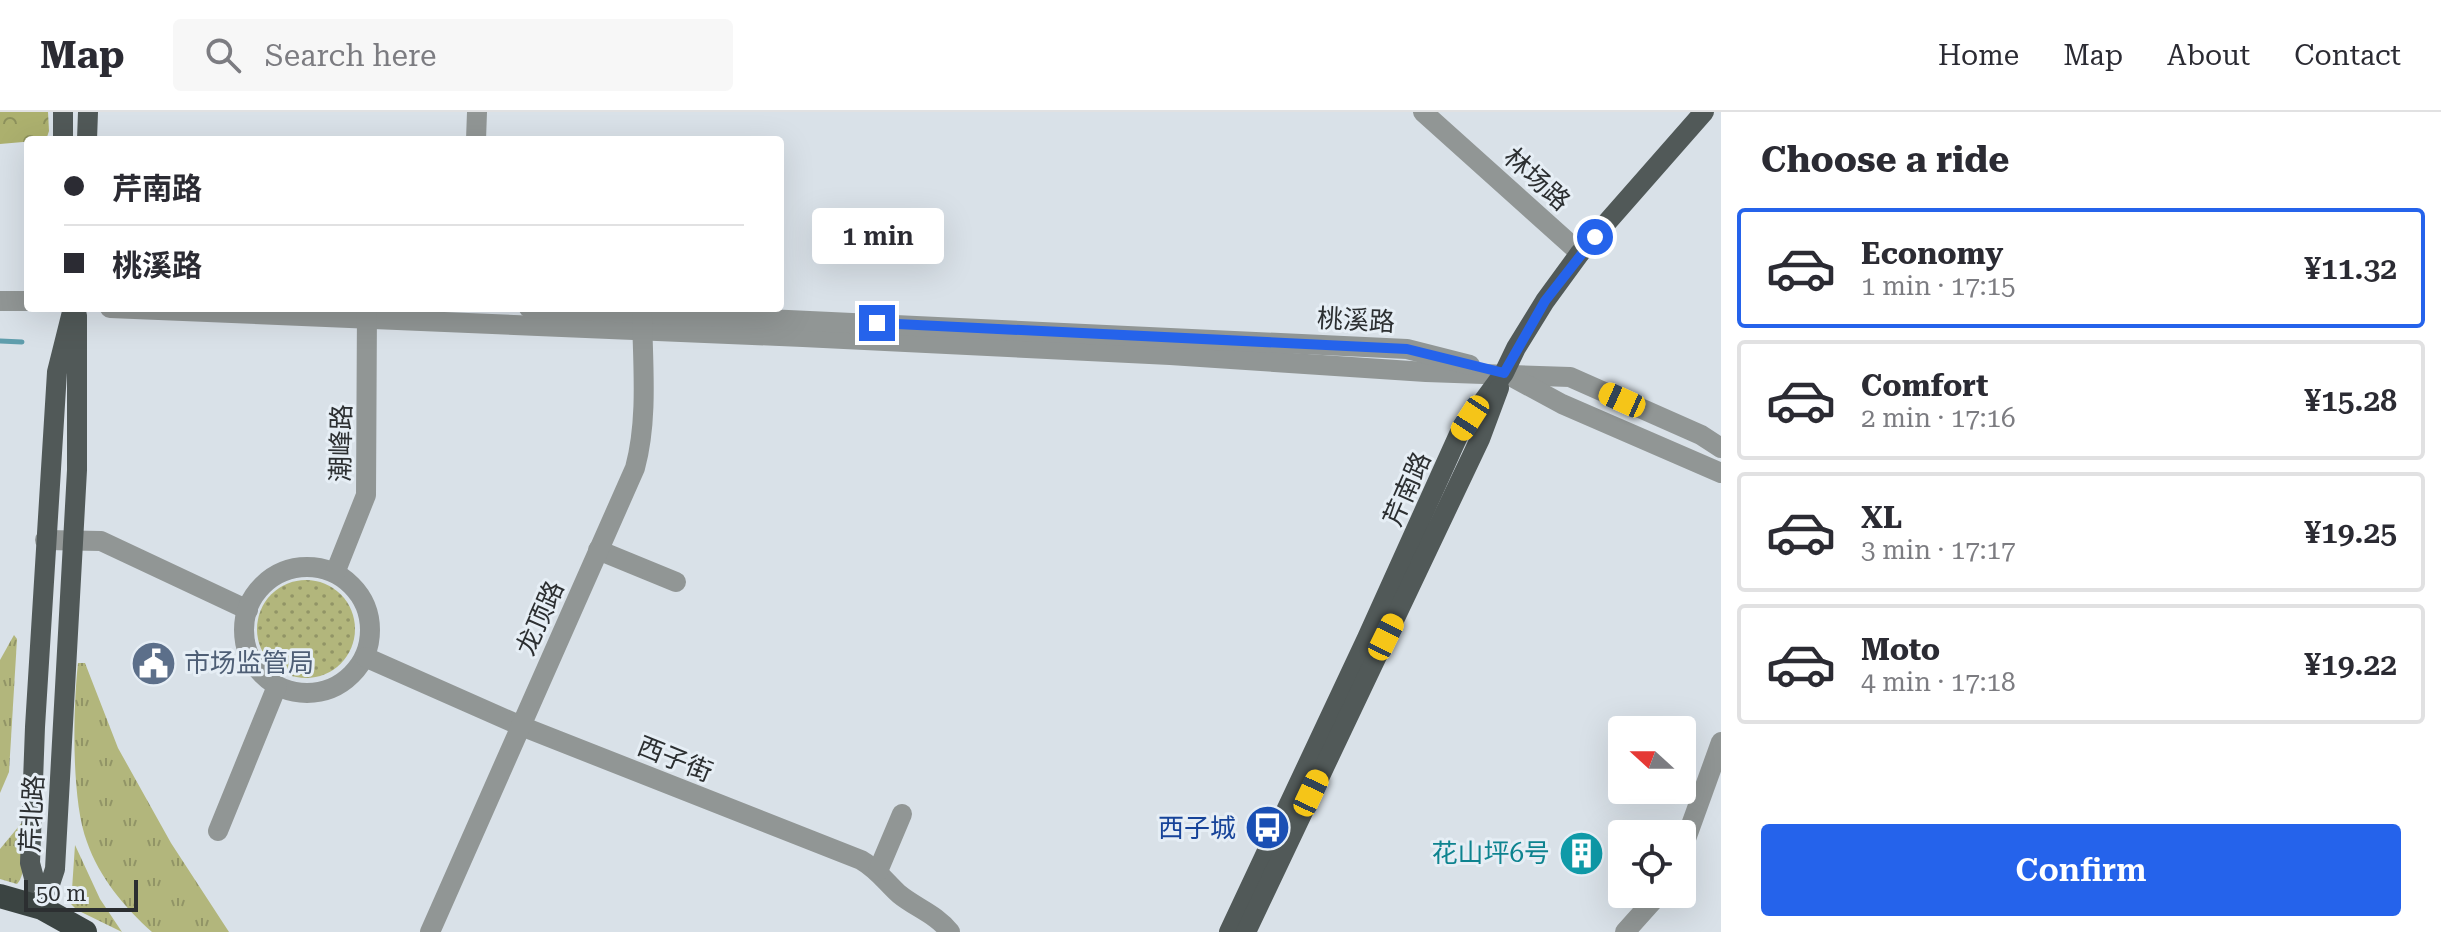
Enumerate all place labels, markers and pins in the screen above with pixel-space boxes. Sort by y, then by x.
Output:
public building icon: 市场监管局 [129,639,177,687]
place label: 市场监管局 [184,648,314,678]
bus stop icon: 西子城 [1243,804,1291,852]
place label: 西子城 [1158,813,1236,843]
building icon: 花山坪6号 [1557,829,1605,877]
place label: 花山坪6号 [1431,838,1550,868]

